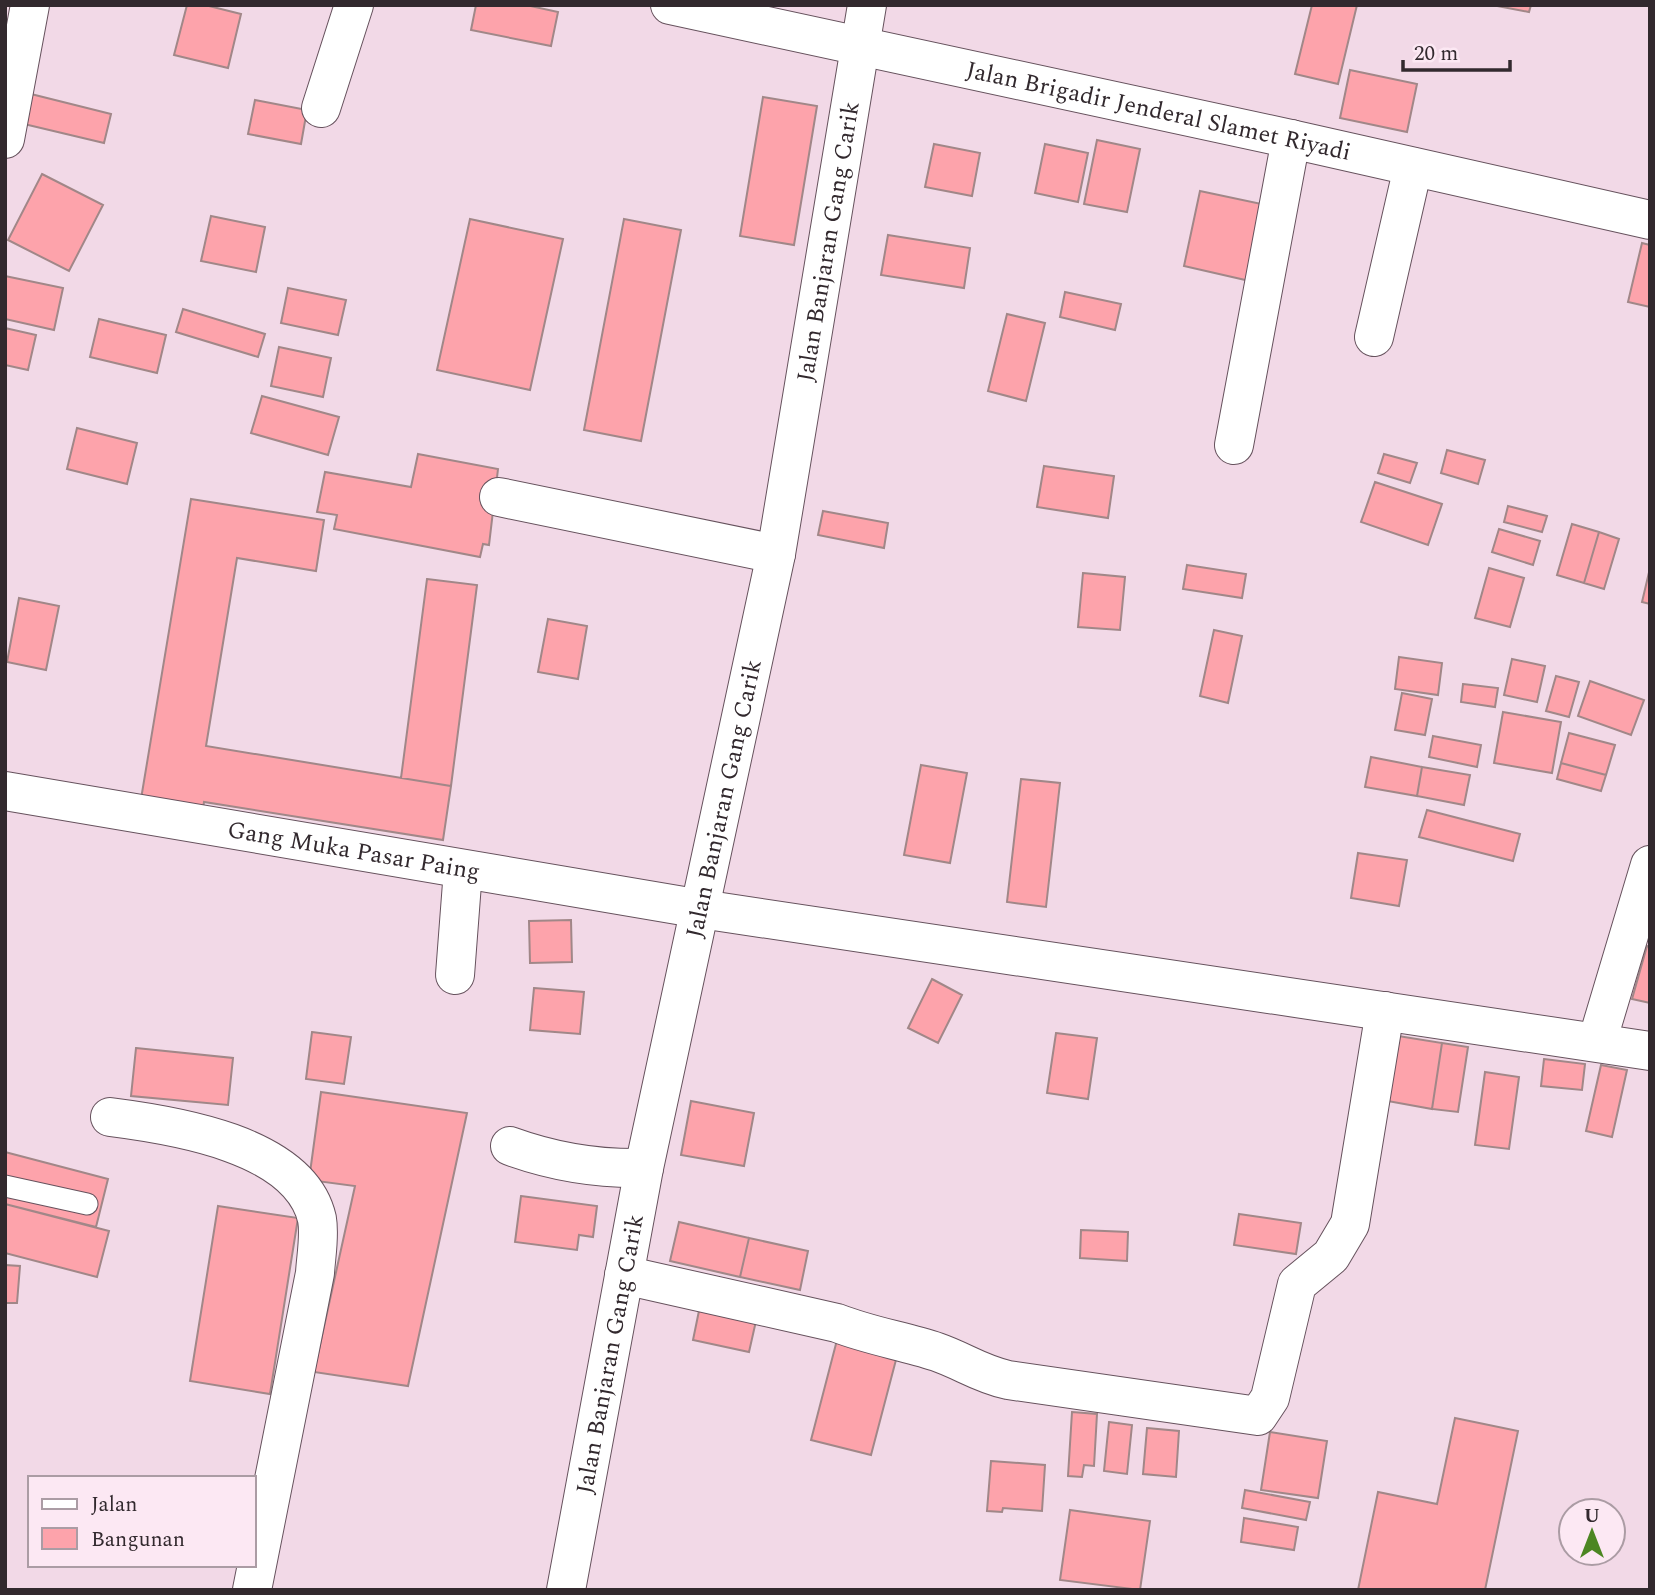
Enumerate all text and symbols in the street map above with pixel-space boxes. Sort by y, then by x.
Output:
scale bar [1403,28,1510,72]
text: 20 m [1414,38,1458,70]
street label: Jalan Brigadir Jenderal Slamet Riyadi [963,52,1354,171]
street label: Jalan Banjaran Gang Carik [788,99,870,385]
street label: Jalan Banjaran Gang Carik [677,656,772,941]
street label: Gang Muka Pasar Paing [225,812,483,890]
street label: Jalan Banjaran Gang Carik [567,1211,654,1497]
legend [28,1476,256,1567]
text: Jalan [91,1489,137,1521]
north arrow [1557,1497,1627,1567]
text: U [1584,1502,1600,1531]
text: Bangunan [91,1524,185,1556]

